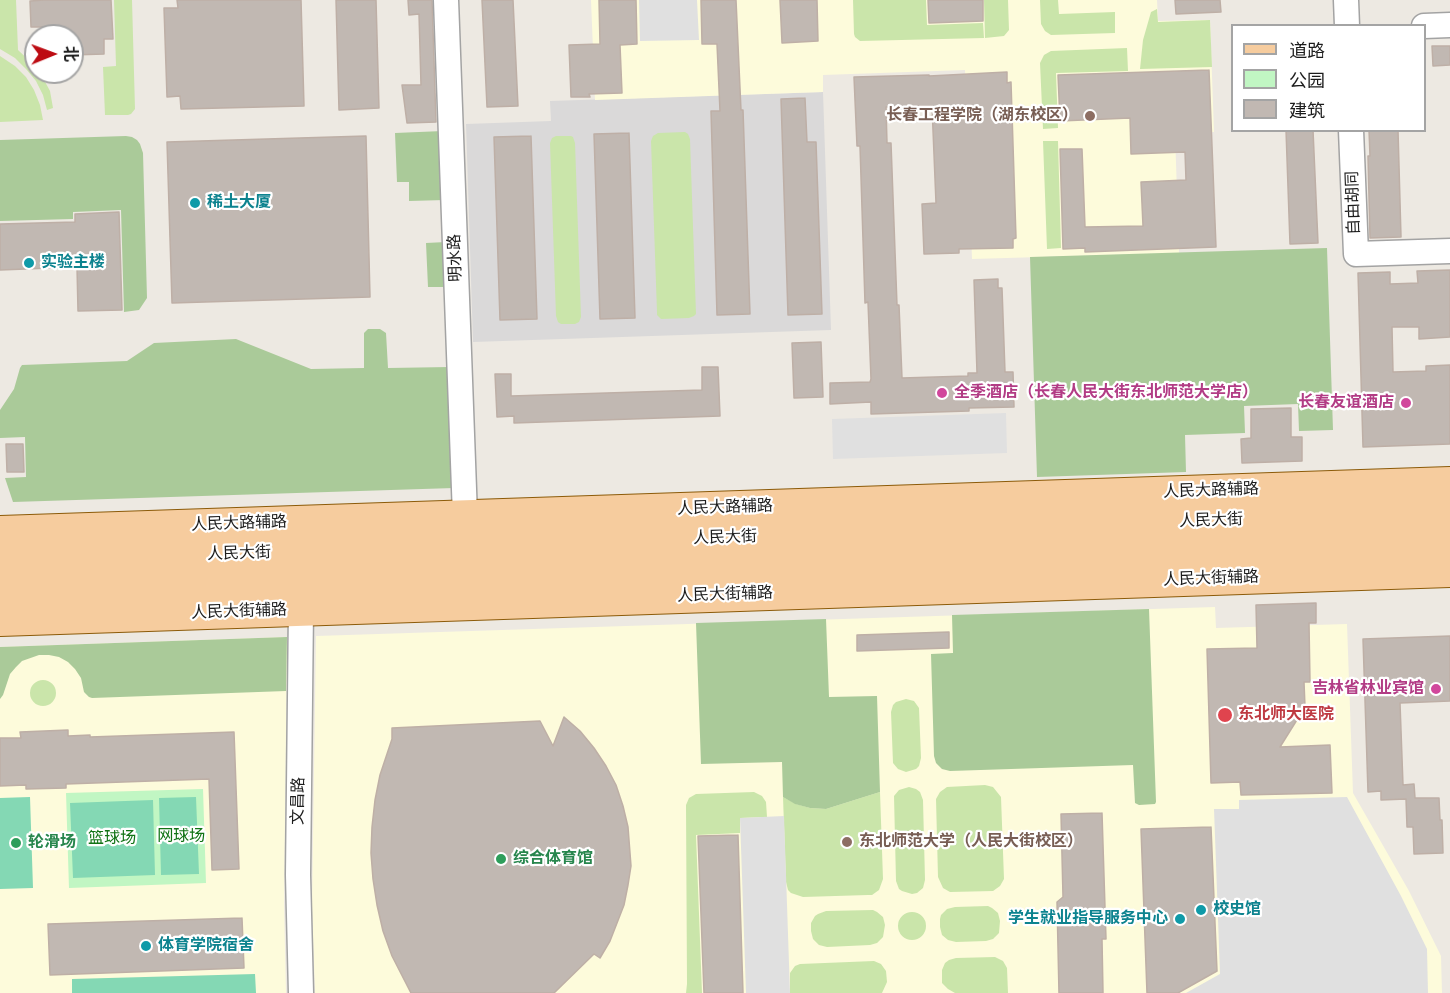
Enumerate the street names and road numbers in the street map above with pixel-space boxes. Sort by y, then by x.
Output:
street label: 自由胡同 [1343,171,1365,235]
street label: 明水路 [446,234,466,282]
street label: 人民大路辅路 [1163,480,1259,502]
street label: 人民大路辅路 [677,497,773,519]
street label: 人民大街 [1179,510,1243,532]
street label: 人民大路辅路 [191,513,287,535]
street label: 人民大街 [693,527,757,549]
street label: 人民大街 [207,543,271,565]
street label: 人民大街辅路 [1163,568,1259,590]
street label: 人民大街辅路 [677,584,773,606]
street label: 人民大街辅路 [191,601,287,623]
street label: 文昌路 [289,777,309,825]

